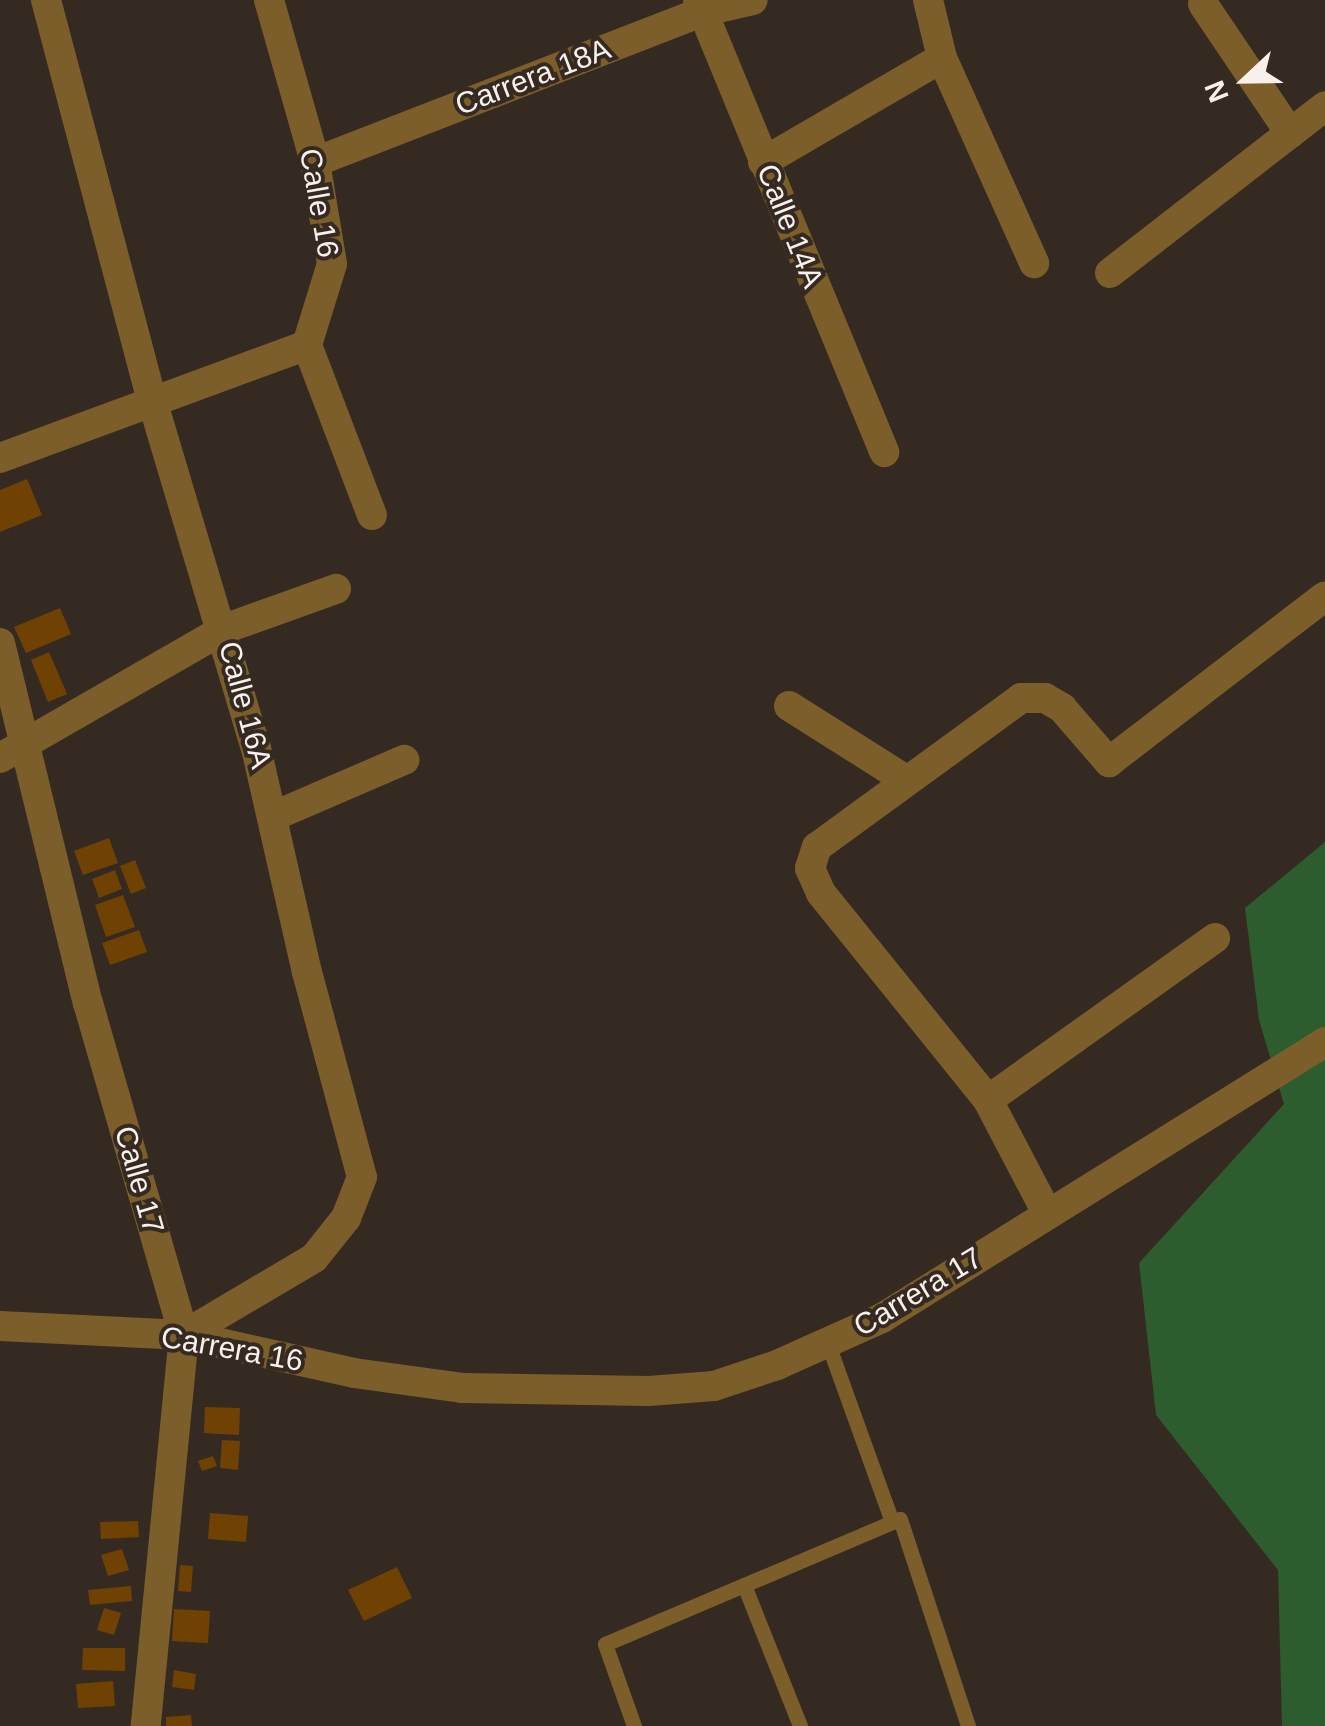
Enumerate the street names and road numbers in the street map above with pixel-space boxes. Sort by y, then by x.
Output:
street label: Carrera 18A [450,31,616,123]
street label: Calle 16 [292,146,346,260]
street label: Calle 14A [749,159,831,293]
street label: Calle 16A [211,638,279,772]
street label: Calle 17 [107,1122,171,1238]
street label: Carrera 17 [847,1240,989,1344]
street label: Carrera 16 [158,1319,306,1379]

